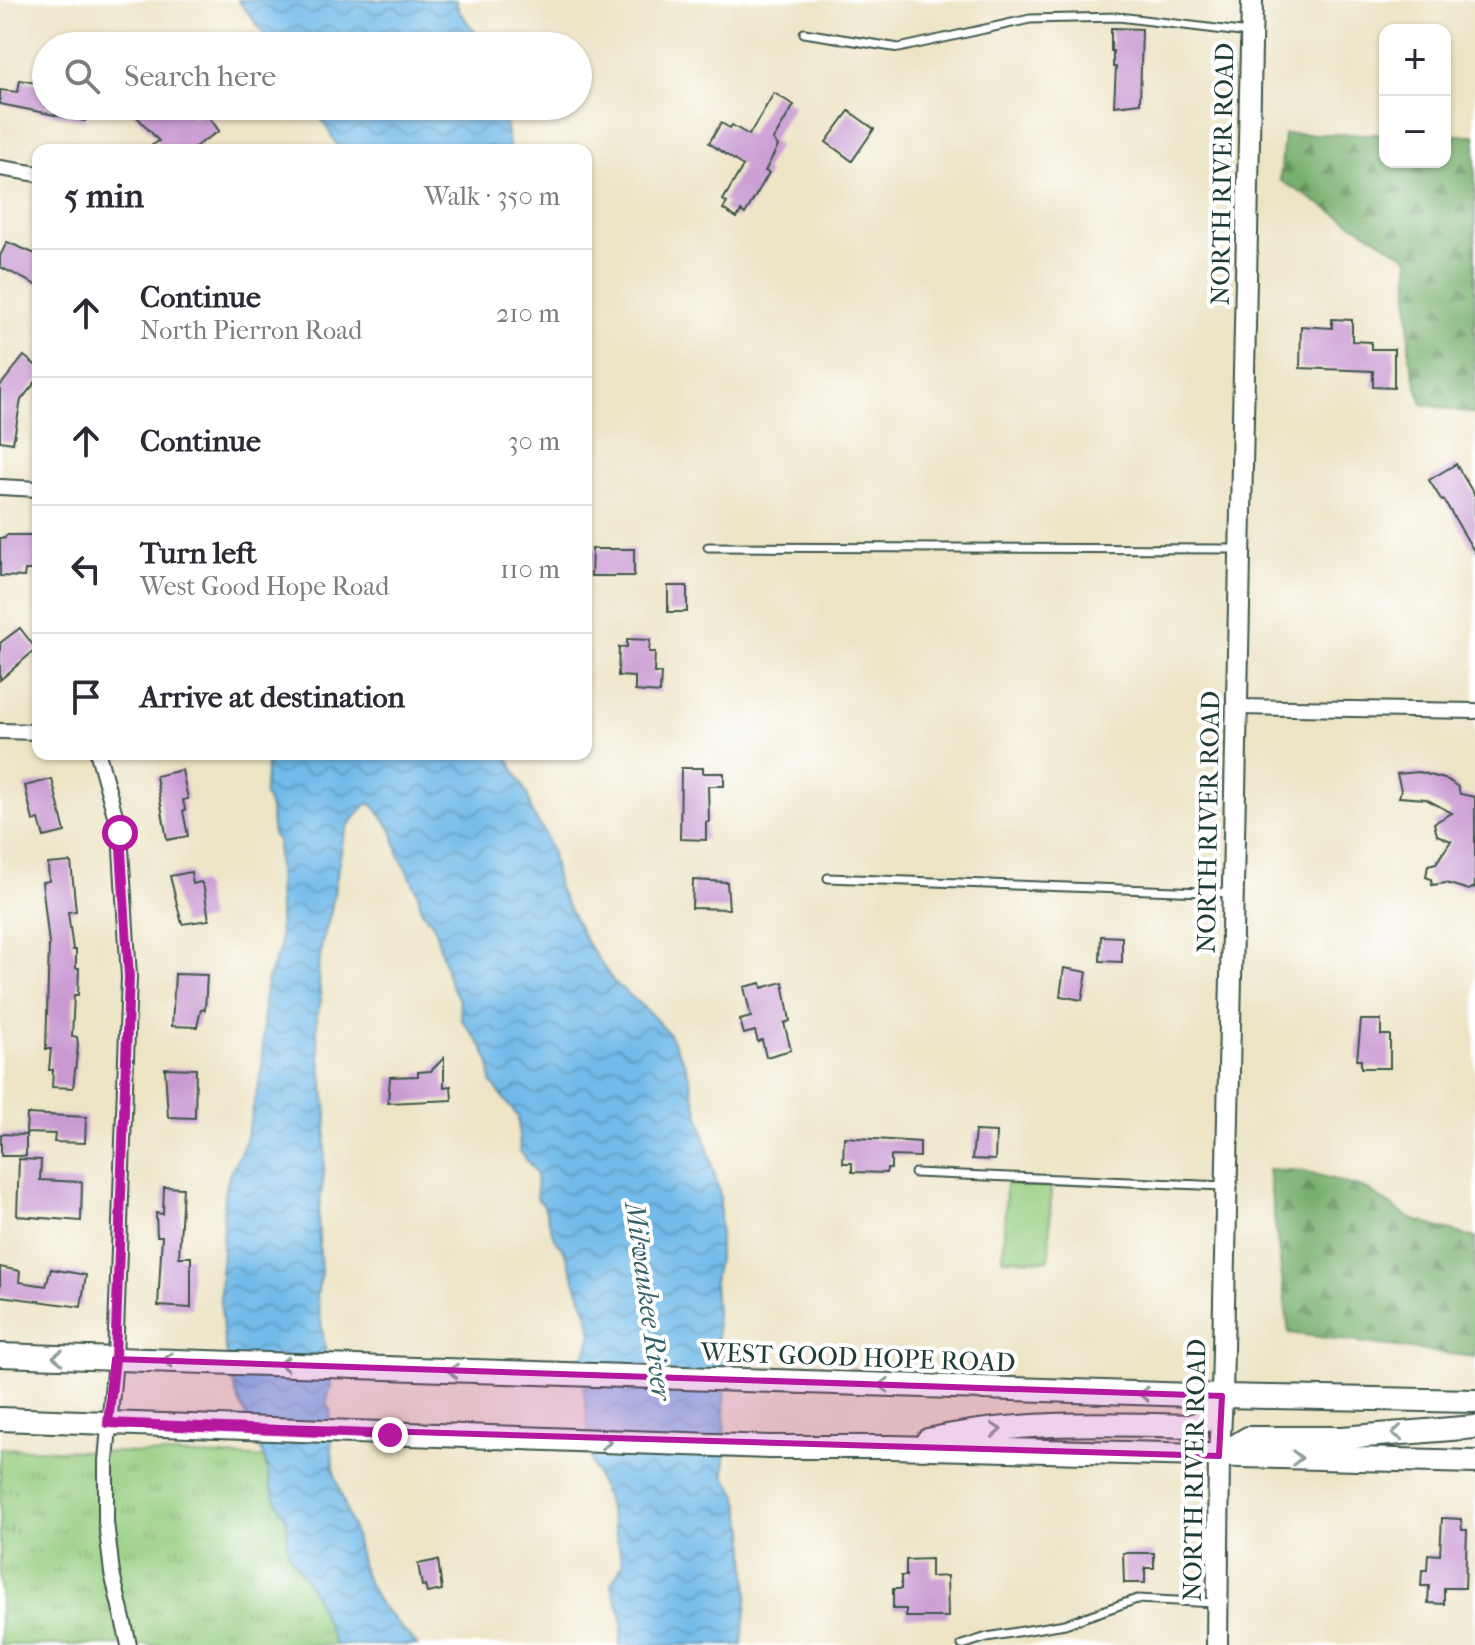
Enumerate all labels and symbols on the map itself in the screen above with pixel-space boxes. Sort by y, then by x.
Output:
street label: NORTH RIVER ROAD [1205,42,1240,306]
street label: NORTH RIVER ROAD [1191,690,1226,954]
route start [102,815,138,851]
water label: Milwaukee River [618,1198,679,1405]
street label: WEST GOOD HOPE ROAD [699,1336,1016,1378]
street label: NORTH RIVER ROAD [1177,1338,1212,1602]
one-way arrow [51,1348,64,1365]
one-way arrow [161,1351,174,1369]
one-way arrow [278,1355,290,1372]
one-way arrow [446,1363,459,1380]
one-way arrow [877,1377,890,1394]
one-way arrow [1137,1385,1150,1402]
route end [372,1417,408,1453]
one-way arrow [990,1422,1003,1439]
one-way arrow [1390,1424,1403,1441]
one-way arrow [600,1433,613,1450]
one-way arrow [1291,1449,1304,1467]

